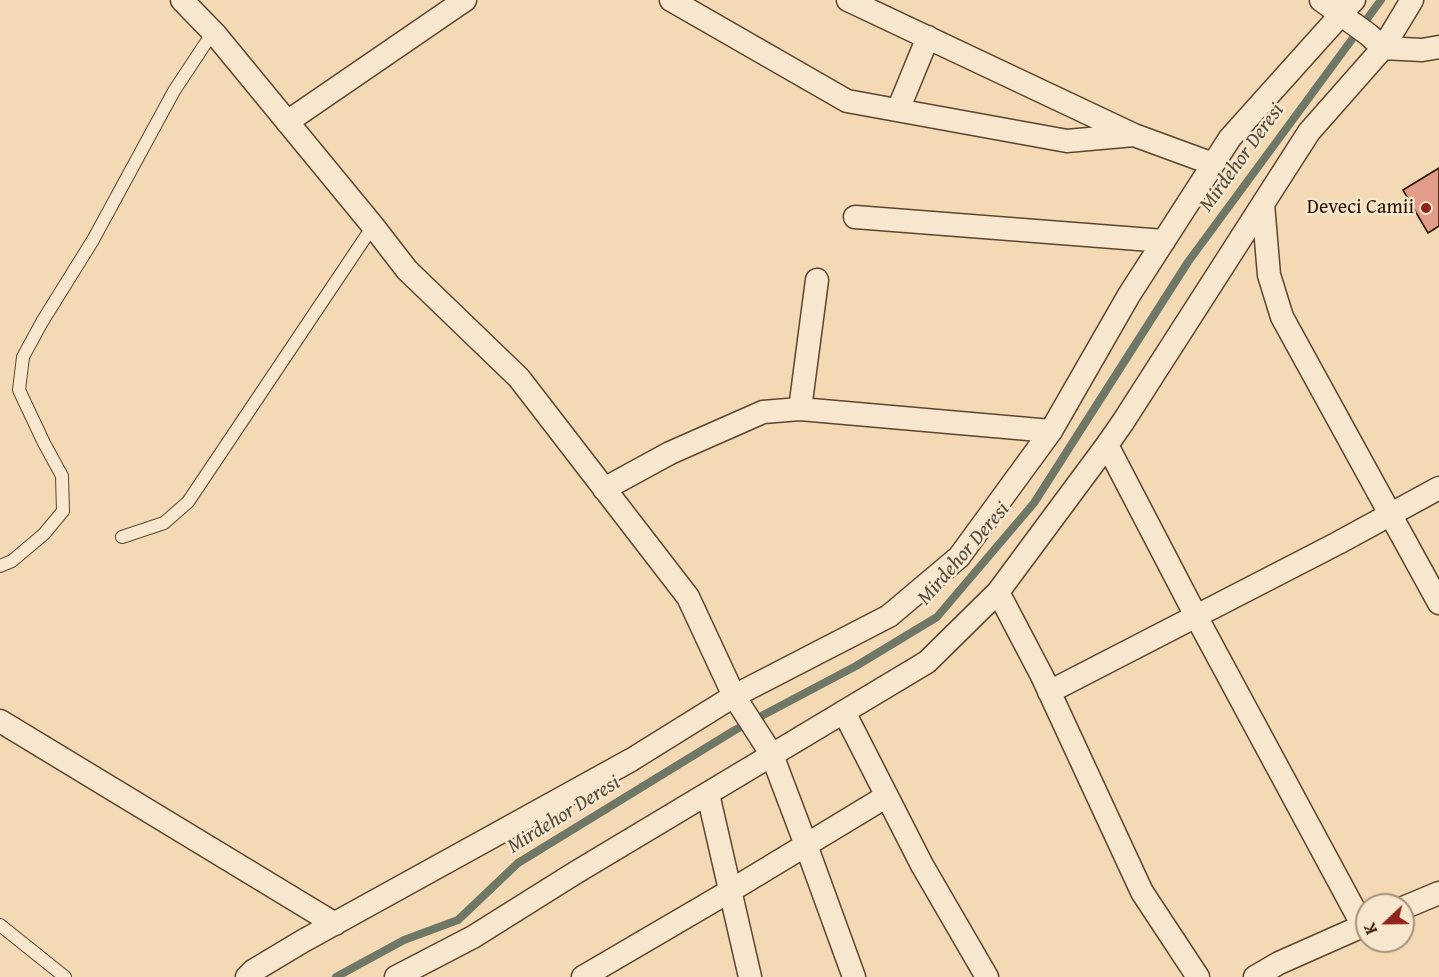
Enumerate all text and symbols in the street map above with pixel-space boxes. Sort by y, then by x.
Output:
water label: Mirdehor Deresi [1194,99,1290,217]
place label: Deveci Camii [1307,196,1414,220]
marker: Deveci Camii [1419,201,1433,215]
water label: Mirdehor Deresi [913,497,1015,611]
water label: Mirdehor Deresi [503,770,625,860]
north arrow [1355,893,1415,953]
text: K [1357,920,1383,938]

